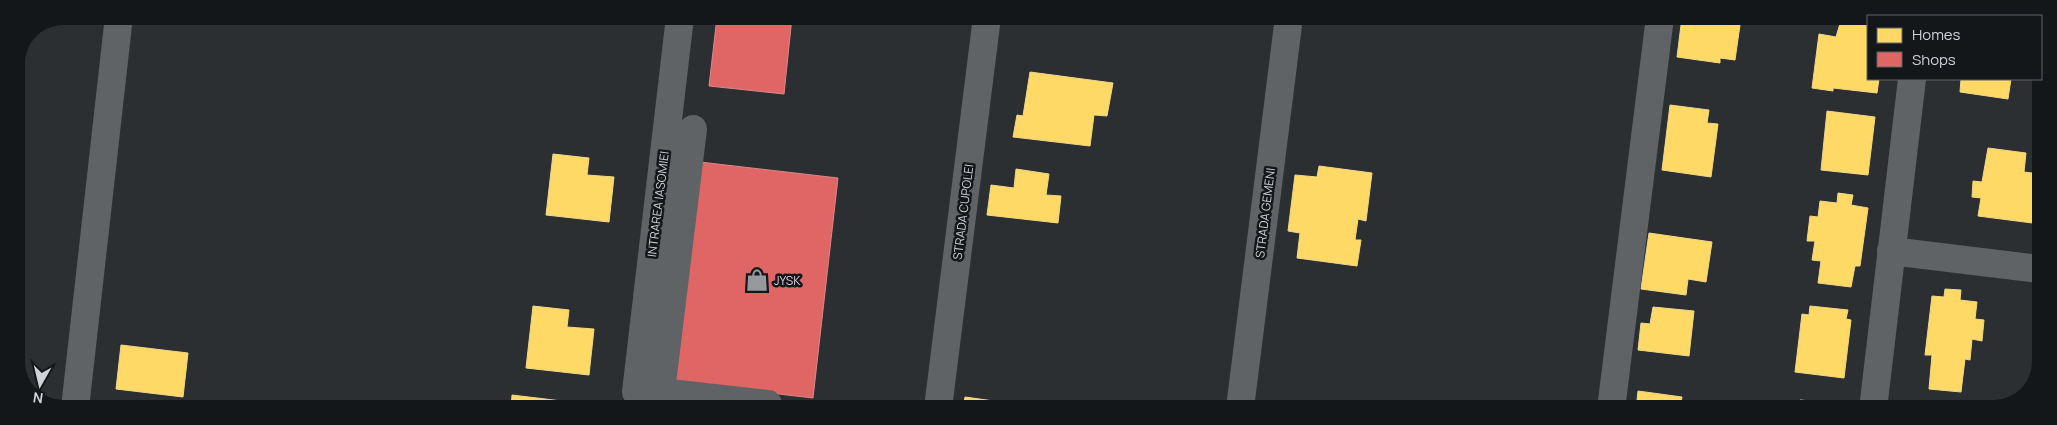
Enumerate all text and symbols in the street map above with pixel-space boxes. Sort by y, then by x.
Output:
legend [1867,15,2042,80]
text: Homes [1912,24,1961,45]
text: Shops [1912,49,1956,70]
street label: INTRAREA IASOMIEI [643,150,673,258]
street label: STRADA CUPOLEI [949,163,977,261]
street label: STRADA GEMENI [1251,167,1279,259]
shop icon: JYSK [744,267,770,293]
place label: JYSK [774,272,801,289]
north arrow [15,360,65,410]
text: N [32,388,44,408]

